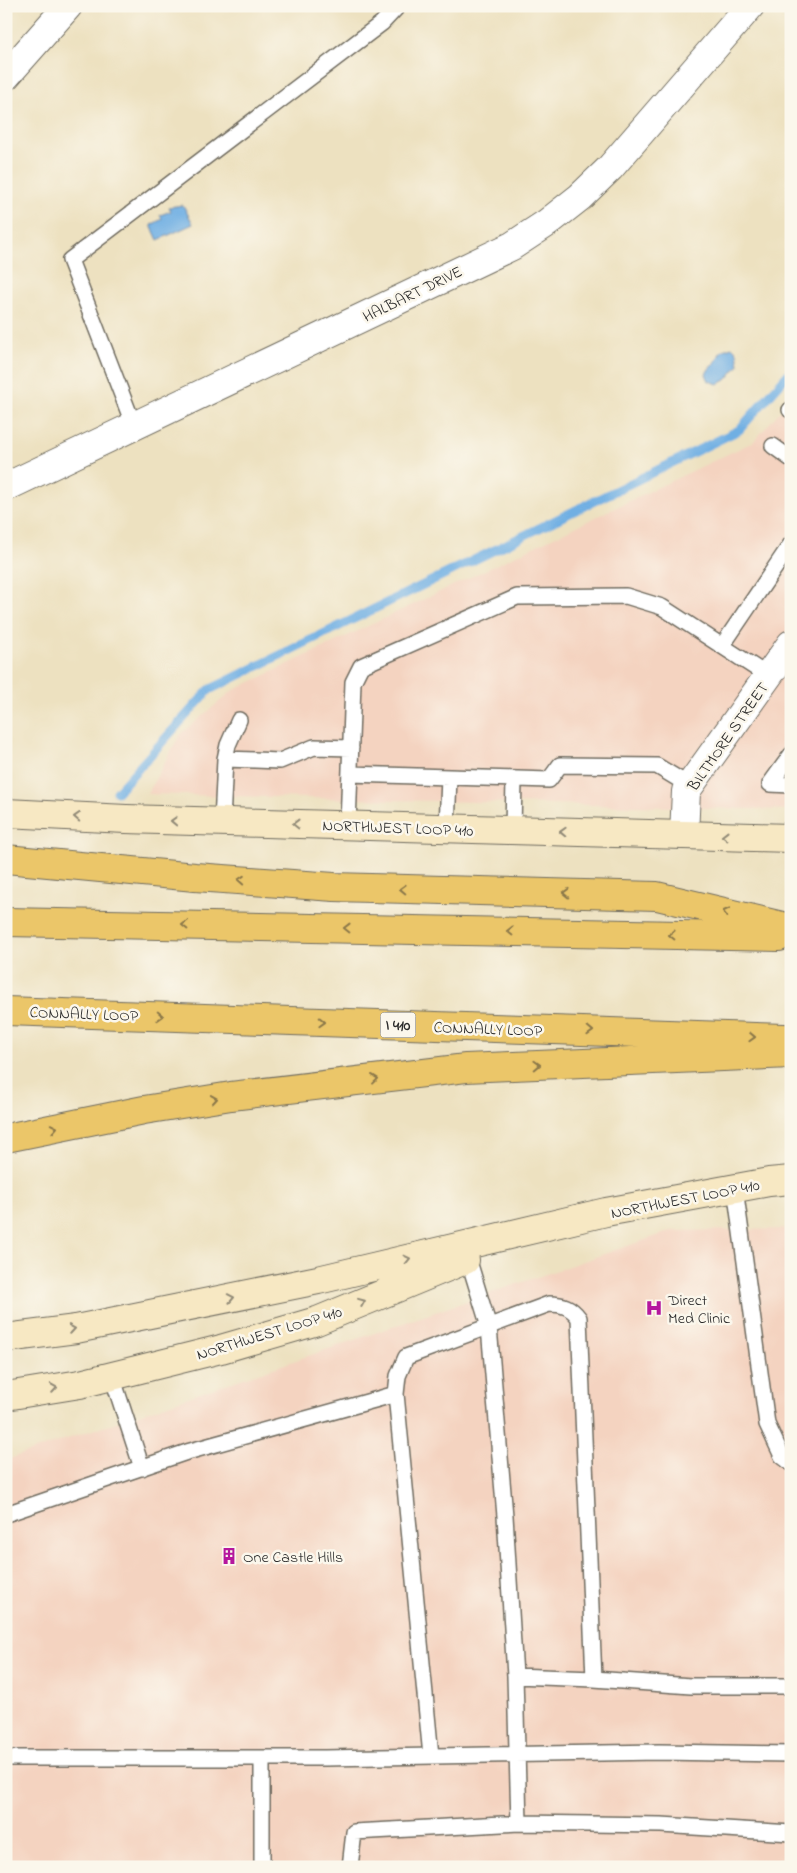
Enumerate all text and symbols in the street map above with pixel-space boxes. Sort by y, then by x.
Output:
street label: HALBART DRIVE [359,260,467,329]
street label: BILTMORE STREET [681,678,775,797]
one-way arrow [73,811,81,822]
street label: NORTHWEST LOOP 410 [322,814,474,844]
one-way arrow [170,816,178,826]
one-way arrow [291,819,299,829]
one-way arrow [559,826,567,837]
one-way arrow [721,831,729,841]
one-way arrow [237,875,245,886]
one-way arrow [399,883,407,894]
one-way arrow [562,888,570,898]
one-way arrow [723,908,731,918]
one-way arrow [180,920,188,930]
one-way arrow [343,923,350,933]
one-way arrow [505,926,513,937]
one-way arrow [668,929,676,940]
street label: CONNALLY LOOP [29,1001,139,1029]
one-way arrow [156,1011,164,1021]
road number: I 410 [380,1012,416,1038]
street label: CONNALLY LOOP [433,1016,543,1044]
one-way arrow [319,1017,327,1027]
one-way arrow [586,1026,594,1037]
one-way arrow [748,1032,756,1043]
one-way arrow [534,1060,541,1070]
one-way arrow [371,1074,379,1085]
one-way arrow [209,1094,218,1104]
one-way arrow [49,1123,58,1133]
street label: NORTHWEST LOOP 410 [609,1174,762,1226]
one-way arrow [403,1254,412,1265]
place label: Direct Med Clinic [667,1289,731,1331]
one-way arrow [227,1293,236,1303]
one-way arrow [357,1298,366,1308]
hospital icon: Direct Med Clinic [644,1298,664,1318]
street label: NORTHWEST LOOP 410 [194,1300,345,1367]
one-way arrow [68,1325,76,1335]
one-way arrow [50,1384,59,1394]
building icon: One Castle Hills [219,1546,239,1566]
place label: One Castle Hills [243,1546,343,1570]

